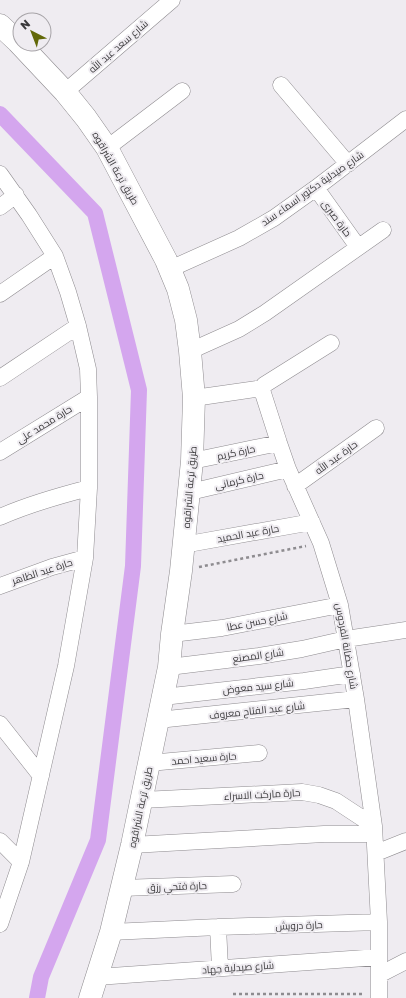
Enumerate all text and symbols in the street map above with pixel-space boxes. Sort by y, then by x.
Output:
north arrow [12,12,52,52]
street label: شارع سعد عبد الله [85,16,151,76]
text: N [18,17,32,32]
street label: طريق ترعة الشراقوه [89,129,142,207]
street label: شارع صيدلية دكتور اسماء سند [258,148,366,229]
street label: حارة صبرى [319,197,354,239]
street label: حارة محمد على [14,402,74,447]
street label: حارة عبد الله [312,437,360,476]
street label: حارة كريم [216,442,257,464]
street label: طريق ترعة الشراقوه [179,445,200,529]
street label: حارة كرمانى [213,469,265,492]
street label: حارة عبد الحميد [216,522,280,544]
street label: حارة عبد الظاهر [9,556,74,587]
street label: شارع حضانة الفردوس [333,602,360,690]
street label: شارع حسن عطا [226,609,289,634]
street label: شارع المصنع [231,645,285,666]
street label: شارع سيد معوض [222,676,294,697]
street label: شارع عبد الفتاح معروف [209,699,306,722]
street label: حارة سعيد احمد [171,749,237,767]
street label: طريق ترعة الشراقوه [126,765,155,849]
street label: حارة ماركت الاسراء [223,786,301,802]
street label: حارة فتحي رزق [147,879,207,895]
street label: حارة درويش [275,918,323,933]
street label: شارع صيدلية جهاد [202,958,275,977]

